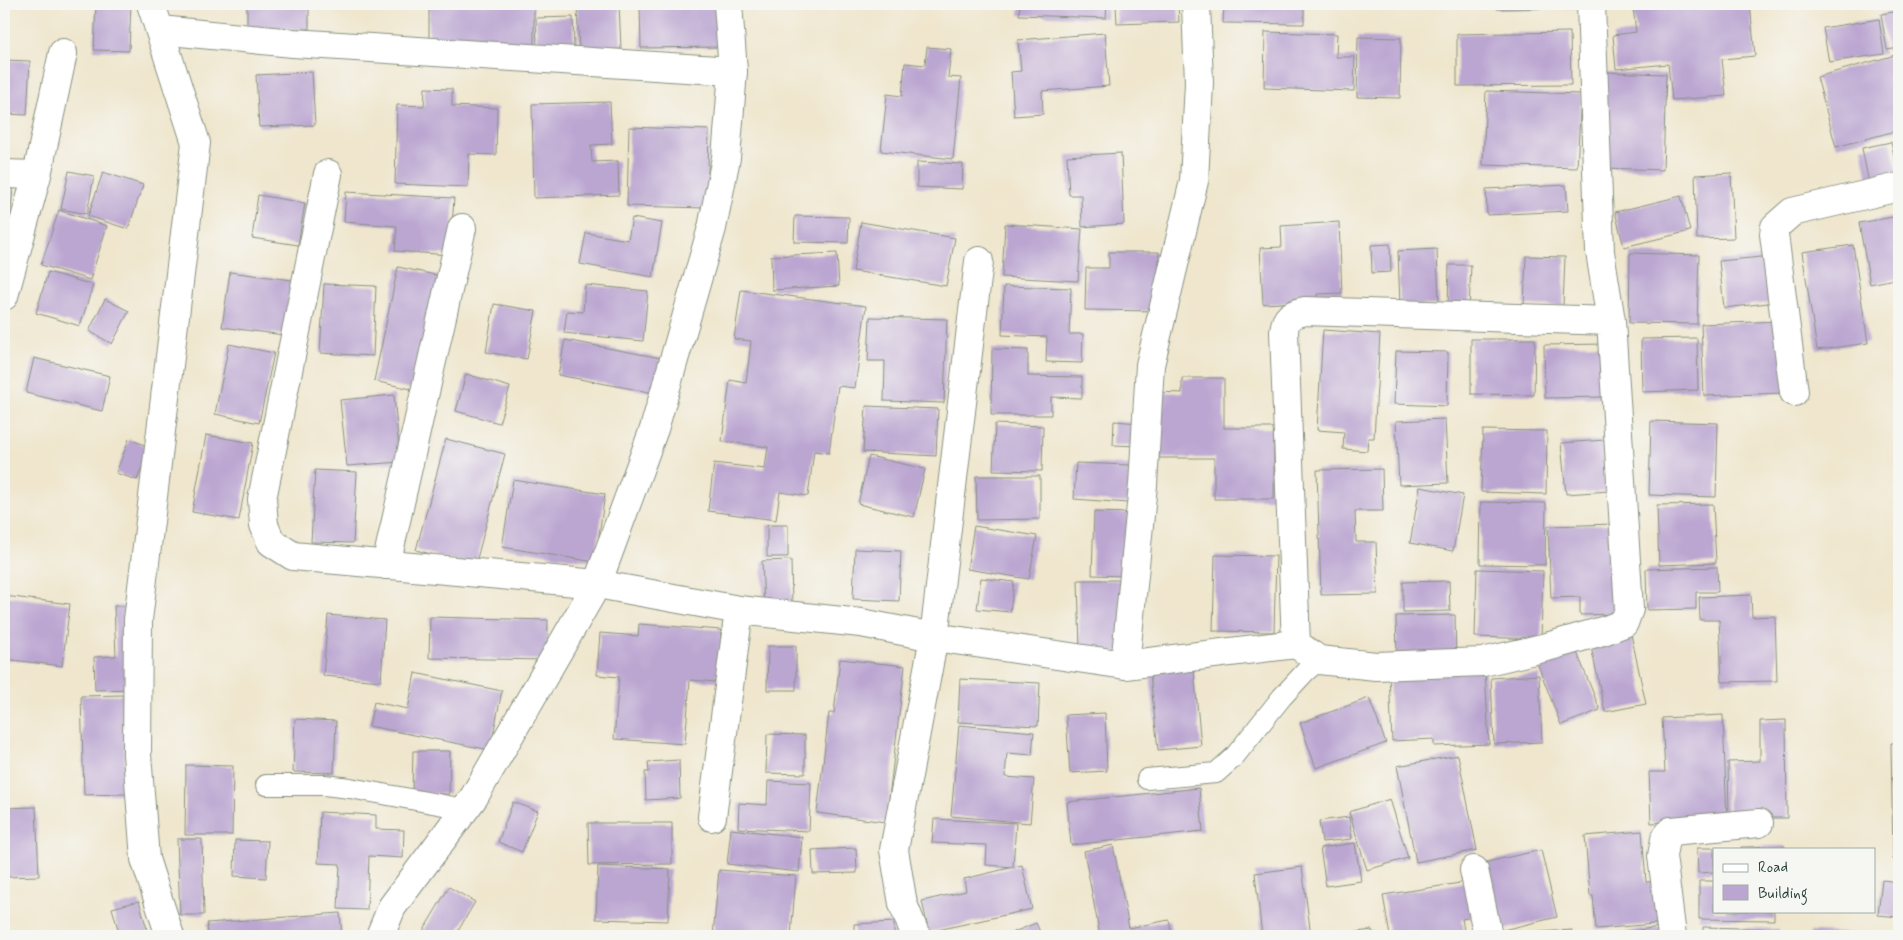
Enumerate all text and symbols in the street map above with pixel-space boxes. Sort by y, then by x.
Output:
legend [1713,848,1876,912]
text: Road [1758,858,1788,878]
text: Building [1758,884,1808,905]

